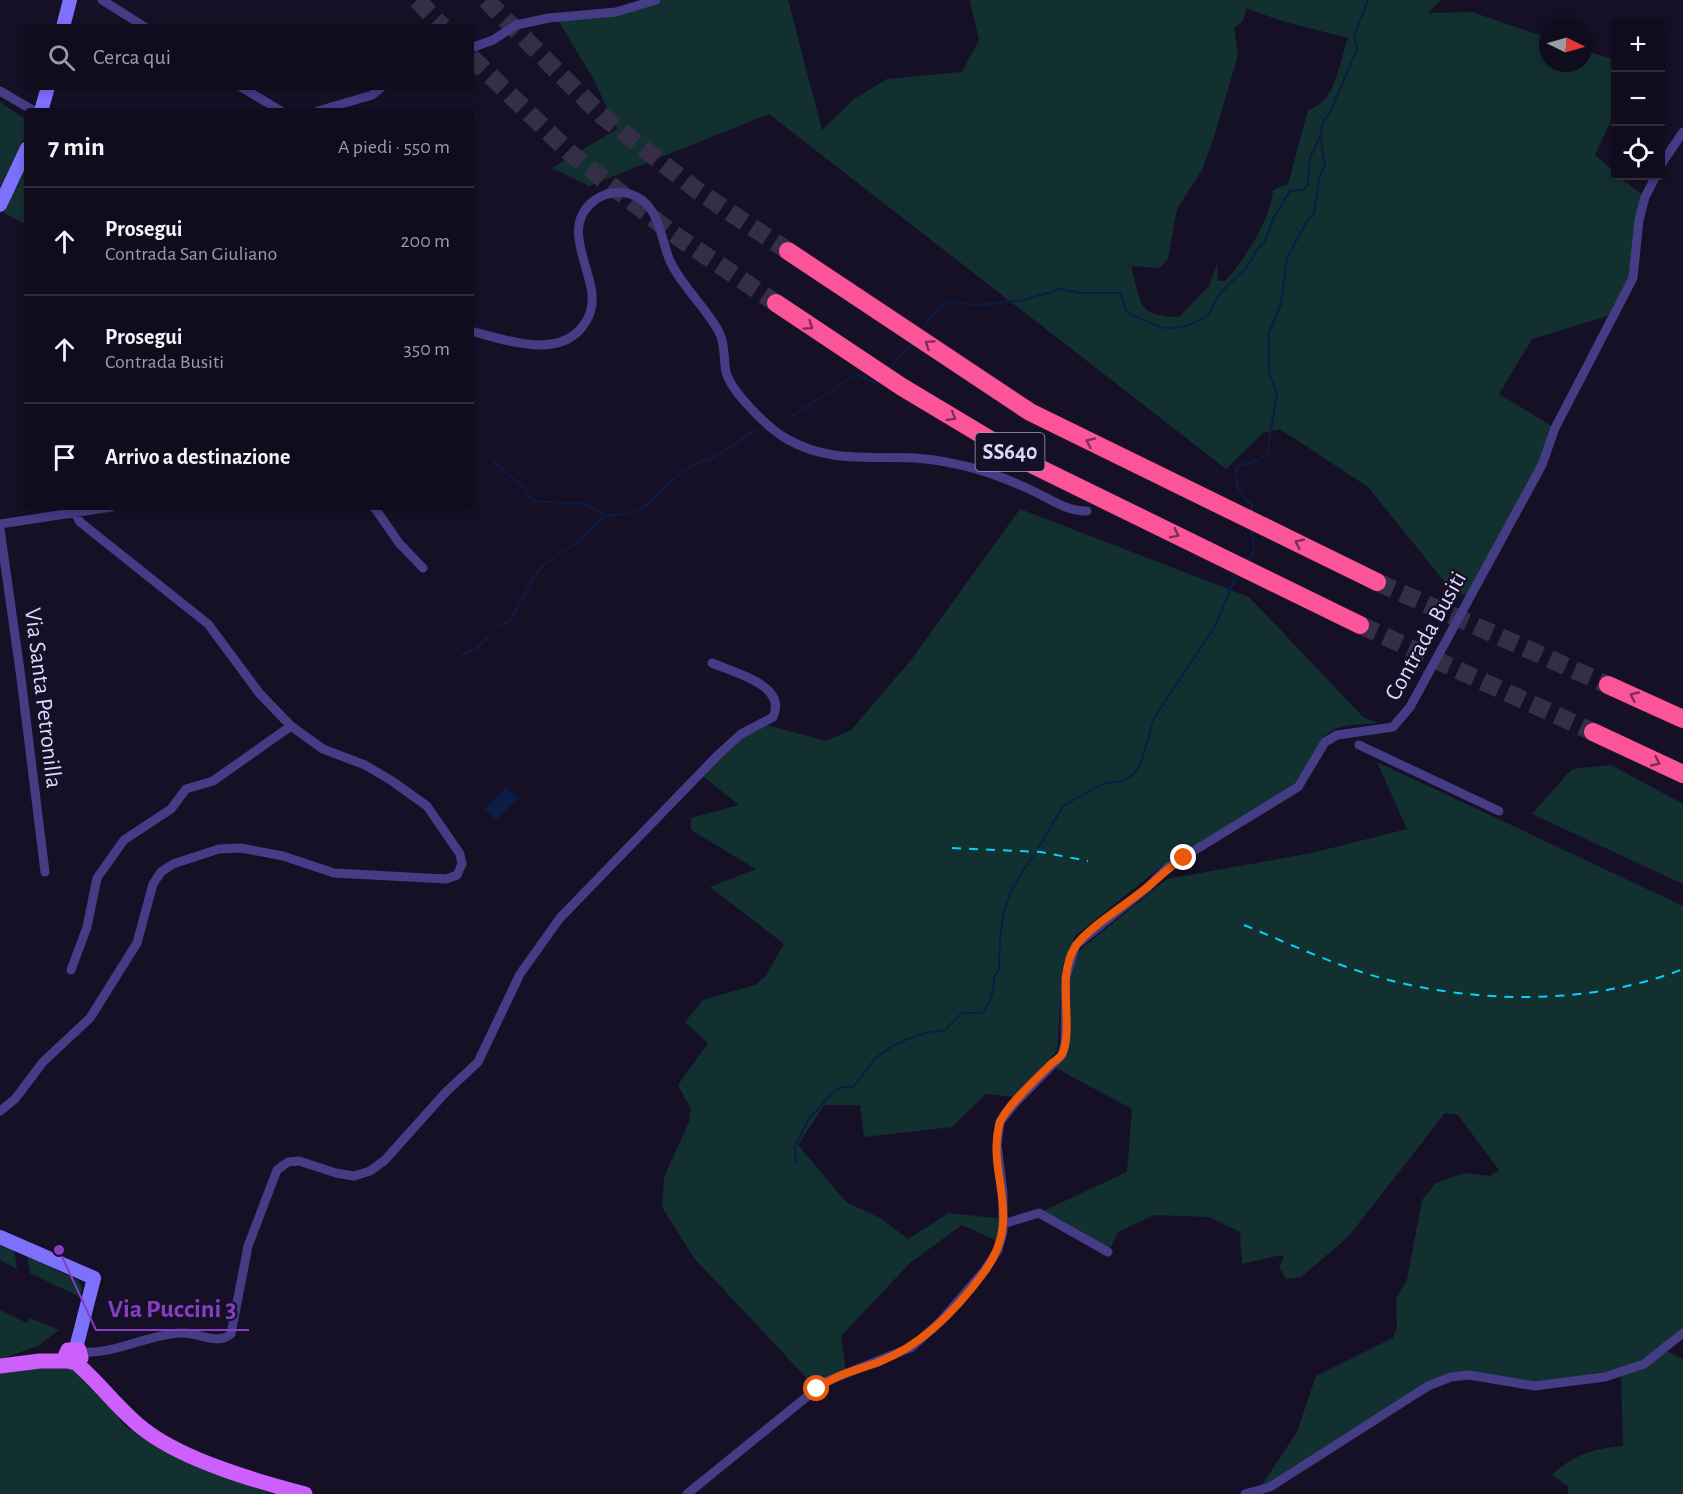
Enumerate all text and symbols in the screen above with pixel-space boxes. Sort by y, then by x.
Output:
north arrow [1539,18,1593,72]
map controls [1611,18,1665,180]
button: + [1611,18,1665,72]
search box [24,24,474,90]
icon: search [45,41,78,74]
text: Cerca qui [93,46,171,68]
button: − [1611,72,1665,126]
button: locate [1611,126,1665,180]
text: 7 min [48,134,105,160]
text: A piedi · 550 m [338,137,450,157]
text: Prosegui [105,218,182,240]
icon: ahead [48,225,81,258]
text: 200 m [400,231,450,251]
text: Contrada San Giuliano [105,244,277,264]
one-way arrow [803,318,814,329]
text: Prosegui [105,326,182,348]
icon: ahead [48,333,81,366]
text: 350 m [404,339,450,359]
one-way arrow [925,340,936,351]
text: Contrada Busiti [105,352,224,372]
one-way arrow [946,410,956,422]
road number: SS640 [976,433,1044,471]
one-way arrow [1085,438,1096,450]
icon: arrive [48,441,81,474]
text: Arrivo a destinazione [105,446,290,468]
one-way arrow [1169,527,1179,538]
one-way arrow [1294,539,1305,551]
street label: Contrada Busiti [1381,568,1471,704]
street label: Via Santa Petronilla [20,606,66,790]
one-way arrow [1629,692,1640,704]
one-way arrow [1649,754,1660,766]
route end [1170,844,1196,870]
callout: Via Puccini 3 [96,1286,249,1330]
text: Via Puccini 3 [108,1296,236,1322]
route start [803,1375,829,1401]

